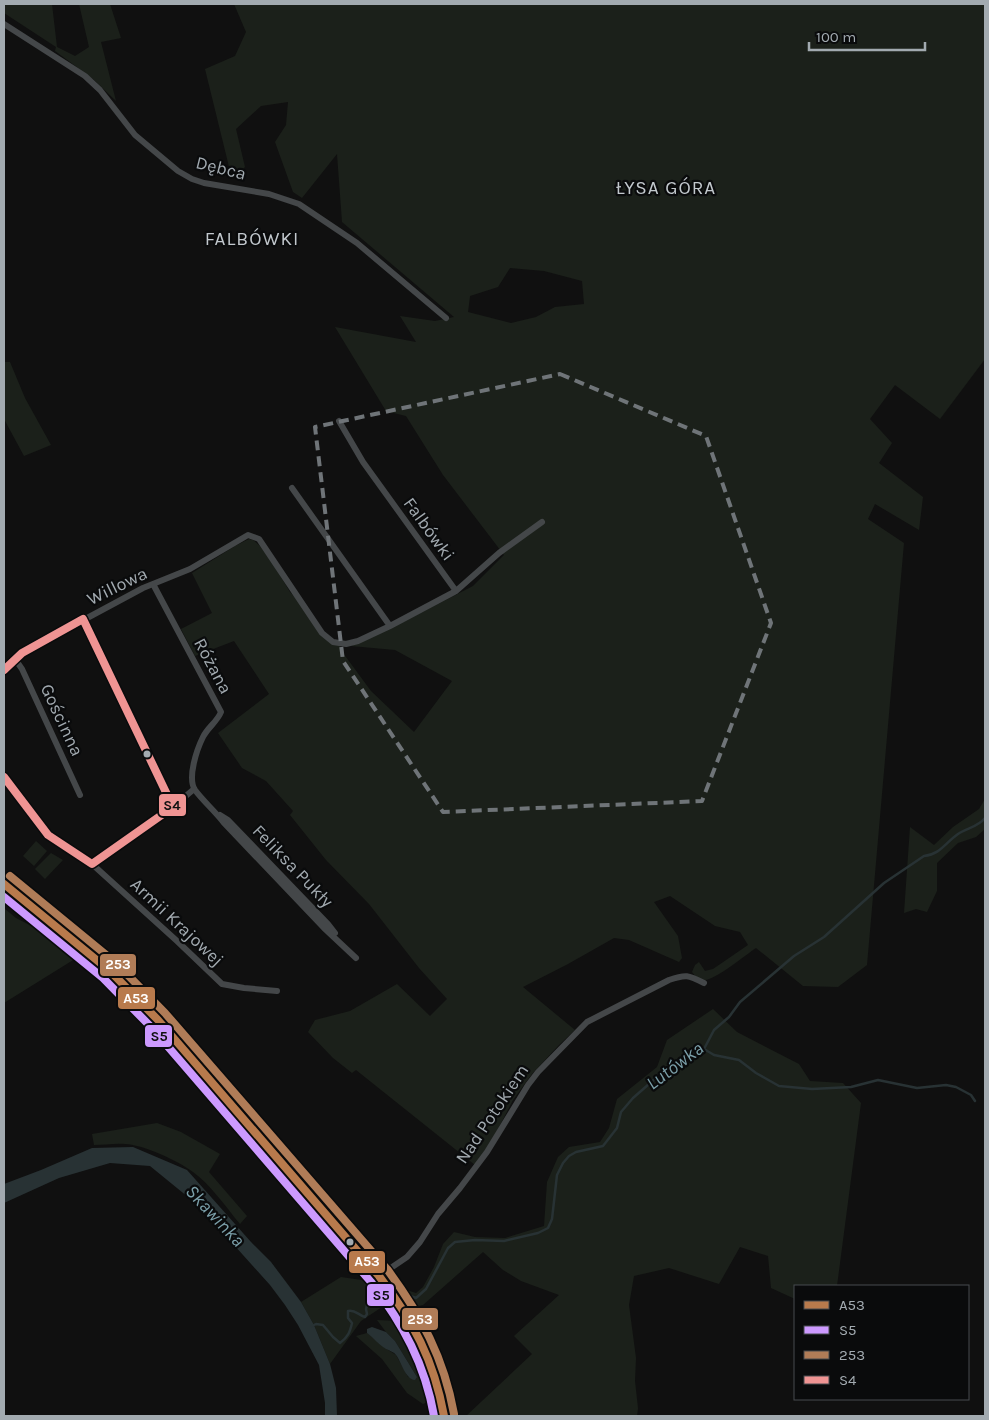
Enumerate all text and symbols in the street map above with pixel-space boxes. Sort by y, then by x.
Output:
scale bar [809,20,925,52]
text: 100 m [816,28,856,46]
street label: Dębca [194,151,248,185]
district label: ŁYSA GÓRA [616,176,716,199]
district label: FALBÓWKI [205,227,299,250]
street label: Falbówki [399,493,459,565]
street label: Willowa [83,562,151,610]
street label: Różana [189,634,237,698]
street label: Gościnna [36,680,88,760]
unlabelled marker [142,749,152,759]
line badge: S4 [158,793,187,817]
text: S4 [163,797,181,814]
street label: Feliksa Pukły [248,820,338,912]
street label: Armii Krajowej [126,873,228,971]
line badge: 253 [99,953,137,977]
text: 253 [105,956,131,973]
line badge: A53 [117,986,156,1010]
text: A53 [123,990,149,1007]
line badge: S5 [144,1024,173,1048]
text: S5 [150,1028,168,1045]
water label: Lutówka [642,1037,708,1095]
street label: Nad Potokiem [451,1060,533,1168]
water label: Skawinka [181,1180,249,1252]
unlabelled marker [345,1237,355,1247]
line badge: A53 [348,1250,386,1274]
text: A53 [354,1253,380,1270]
line badge: S5 [366,1283,395,1307]
legend [794,1285,969,1400]
text: S5 [372,1287,390,1304]
text: A53 [839,1296,865,1314]
line badge: 253 [401,1307,439,1331]
text: 253 [407,1311,433,1328]
text: S5 [839,1321,857,1339]
text: 253 [839,1346,865,1364]
text: S4 [839,1371,857,1389]

